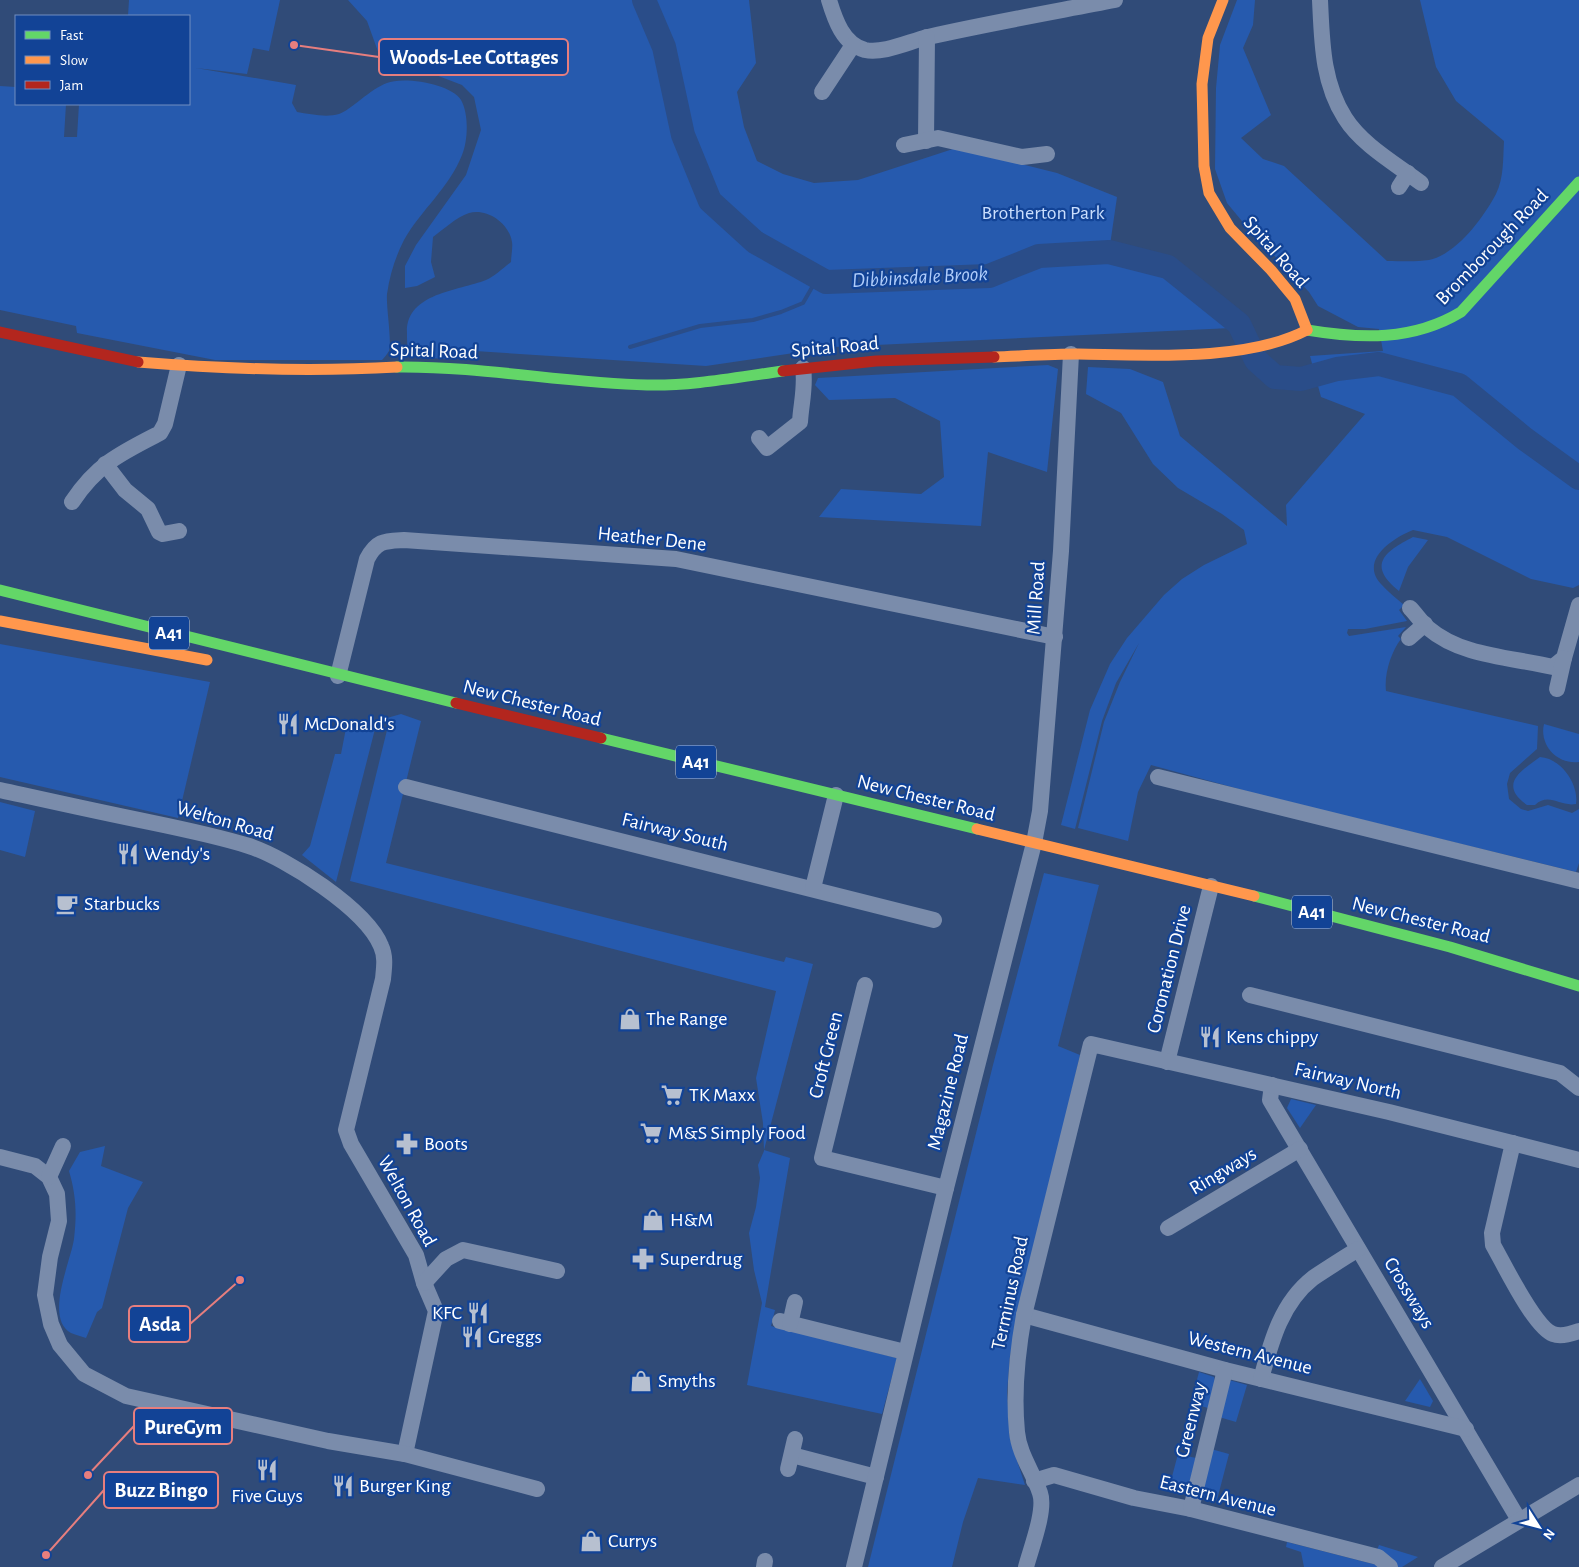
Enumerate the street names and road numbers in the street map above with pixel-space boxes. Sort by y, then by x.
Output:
street label: Bromborough Road [1432,185,1552,309]
street label: Spital Road [1240,212,1312,292]
street label: Spital Road [790,333,880,361]
street label: Spital Road [390,339,478,363]
street label: Heather Dene [597,523,707,555]
street label: Mill Road [1023,561,1049,635]
road number: A41 [149,616,189,650]
street label: New Chester Road [461,676,603,730]
road number: A41 [676,746,716,779]
street label: New Chester Road [855,771,997,825]
street label: Welton Road [174,798,276,844]
street label: Fairway South [620,809,730,855]
street label: New Chester Road [1350,893,1492,947]
road number: A41 [1292,896,1332,929]
street label: Coronation Drive [1143,903,1195,1035]
street label: Croft Green [806,1010,846,1100]
street label: Magazine Road [924,1032,972,1152]
street label: Fairway North [1293,1059,1403,1103]
street label: Ringways [1186,1143,1260,1199]
street label: Welton Road [374,1152,440,1250]
street label: Terminus Road [988,1234,1032,1352]
street label: Crossways [1380,1254,1438,1332]
street label: Western Avenue [1186,1328,1314,1378]
street label: Greenway [1172,1380,1210,1460]
street label: Eastern Avenue [1158,1472,1278,1520]

